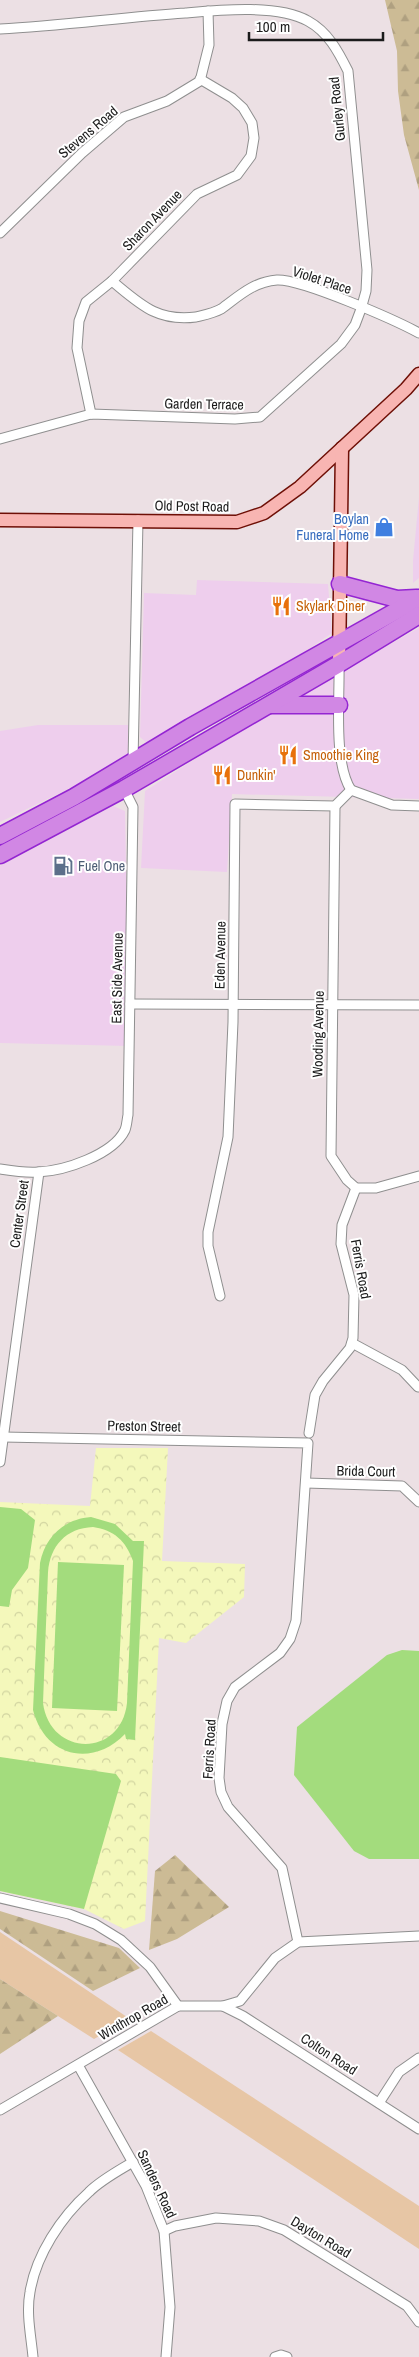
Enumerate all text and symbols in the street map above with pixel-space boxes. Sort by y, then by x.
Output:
scale bar [249,10,383,42]
text: 100 m [256,16,290,37]
street label: Gurley Road [325,76,349,142]
street label: Stevens Road [55,102,121,162]
street label: Sharon Avenue [118,186,186,254]
street label: Violet Place [290,262,354,298]
street label: Garden Terrace [164,394,244,414]
street label: Old Post Road [155,496,229,516]
place label: Boylan Funeral Home [296,510,369,544]
shop icon: Boylan Funeral Home [373,516,395,538]
restaurant icon: Skylark Diner [270,595,292,617]
place label: Skylark Diner [296,597,365,615]
restaurant icon: Smoothie King [277,744,299,766]
place label: Smoothie King [303,746,380,764]
restaurant icon: Dunkin' [211,764,233,786]
place label: Dunkin' [237,766,276,784]
fuel station icon: Fuel One [52,855,74,877]
place label: Fuel One [78,857,125,875]
street label: Eden Avenue [210,921,230,989]
street label: East Side Avenue [107,932,127,1024]
street label: Wooding Avenue [308,990,328,1078]
street label: Center Street [5,1179,33,1249]
street label: Ferris Road [347,1238,375,1300]
street label: Preston Street [107,1416,181,1436]
street label: Brida Court [336,1461,396,1481]
street label: Ferris Road [198,1719,220,1779]
street label: Winthrop Road [95,1990,171,2044]
street label: Colton Road [297,2029,361,2079]
street label: Sanders Road [133,2147,181,2221]
street label: Dayton Road [288,2212,354,2262]

